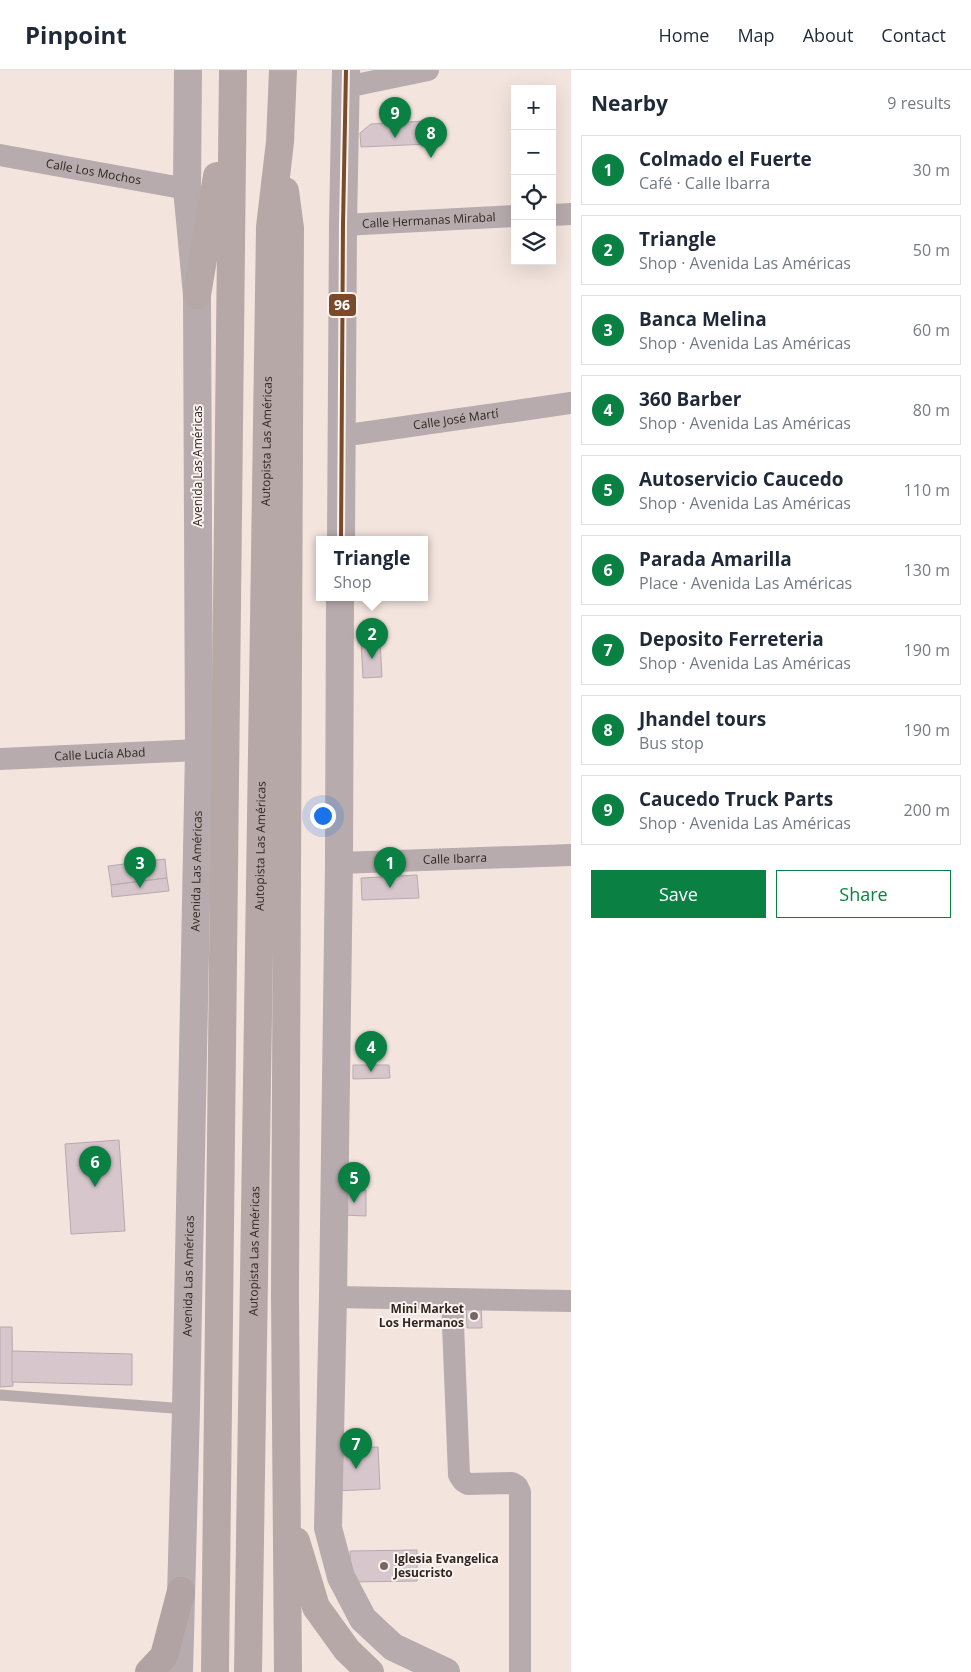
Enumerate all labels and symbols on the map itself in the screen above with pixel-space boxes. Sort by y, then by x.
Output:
pin: 9 [379,97,411,138]
pin: 8 [415,117,447,158]
street label: Calle Los Mochos [45,155,143,189]
street label: Calle Hermanas Mirabal [362,208,496,232]
line badge: 96 [328,293,357,317]
text: 96 [334,295,350,314]
street label: Autopista Las Américas [257,376,276,506]
street label: Calle José Martí [412,404,500,434]
street label: Avenida Las Américas [189,405,206,527]
pin: 2 [356,618,388,659]
street label: Calle Lucía Abad [54,743,146,765]
street label: Autopista Las Américas [251,781,270,911]
your location [310,803,336,829]
street label: Avenida Las Américas [186,810,206,932]
pin: 3 [124,847,156,888]
pin: 1 [374,847,406,888]
street label: Calle Ibarra [423,849,487,868]
pin: 4 [355,1031,387,1072]
pin: 6 [79,1146,111,1187]
pin: 5 [338,1162,370,1203]
street label: Autopista Las Américas [244,1186,263,1316]
street label: Avenida Las Américas [178,1215,198,1337]
place label: Mini Market Los Hermanos [379,1300,464,1331]
marker: Mini Market Los Hermanos [468,1310,480,1322]
pin: 7 [340,1428,372,1469]
place label: Iglesia Evangelica Jesucristo [393,1550,499,1581]
marker: Iglesia Evangelica Jesucristo [378,1560,390,1572]

